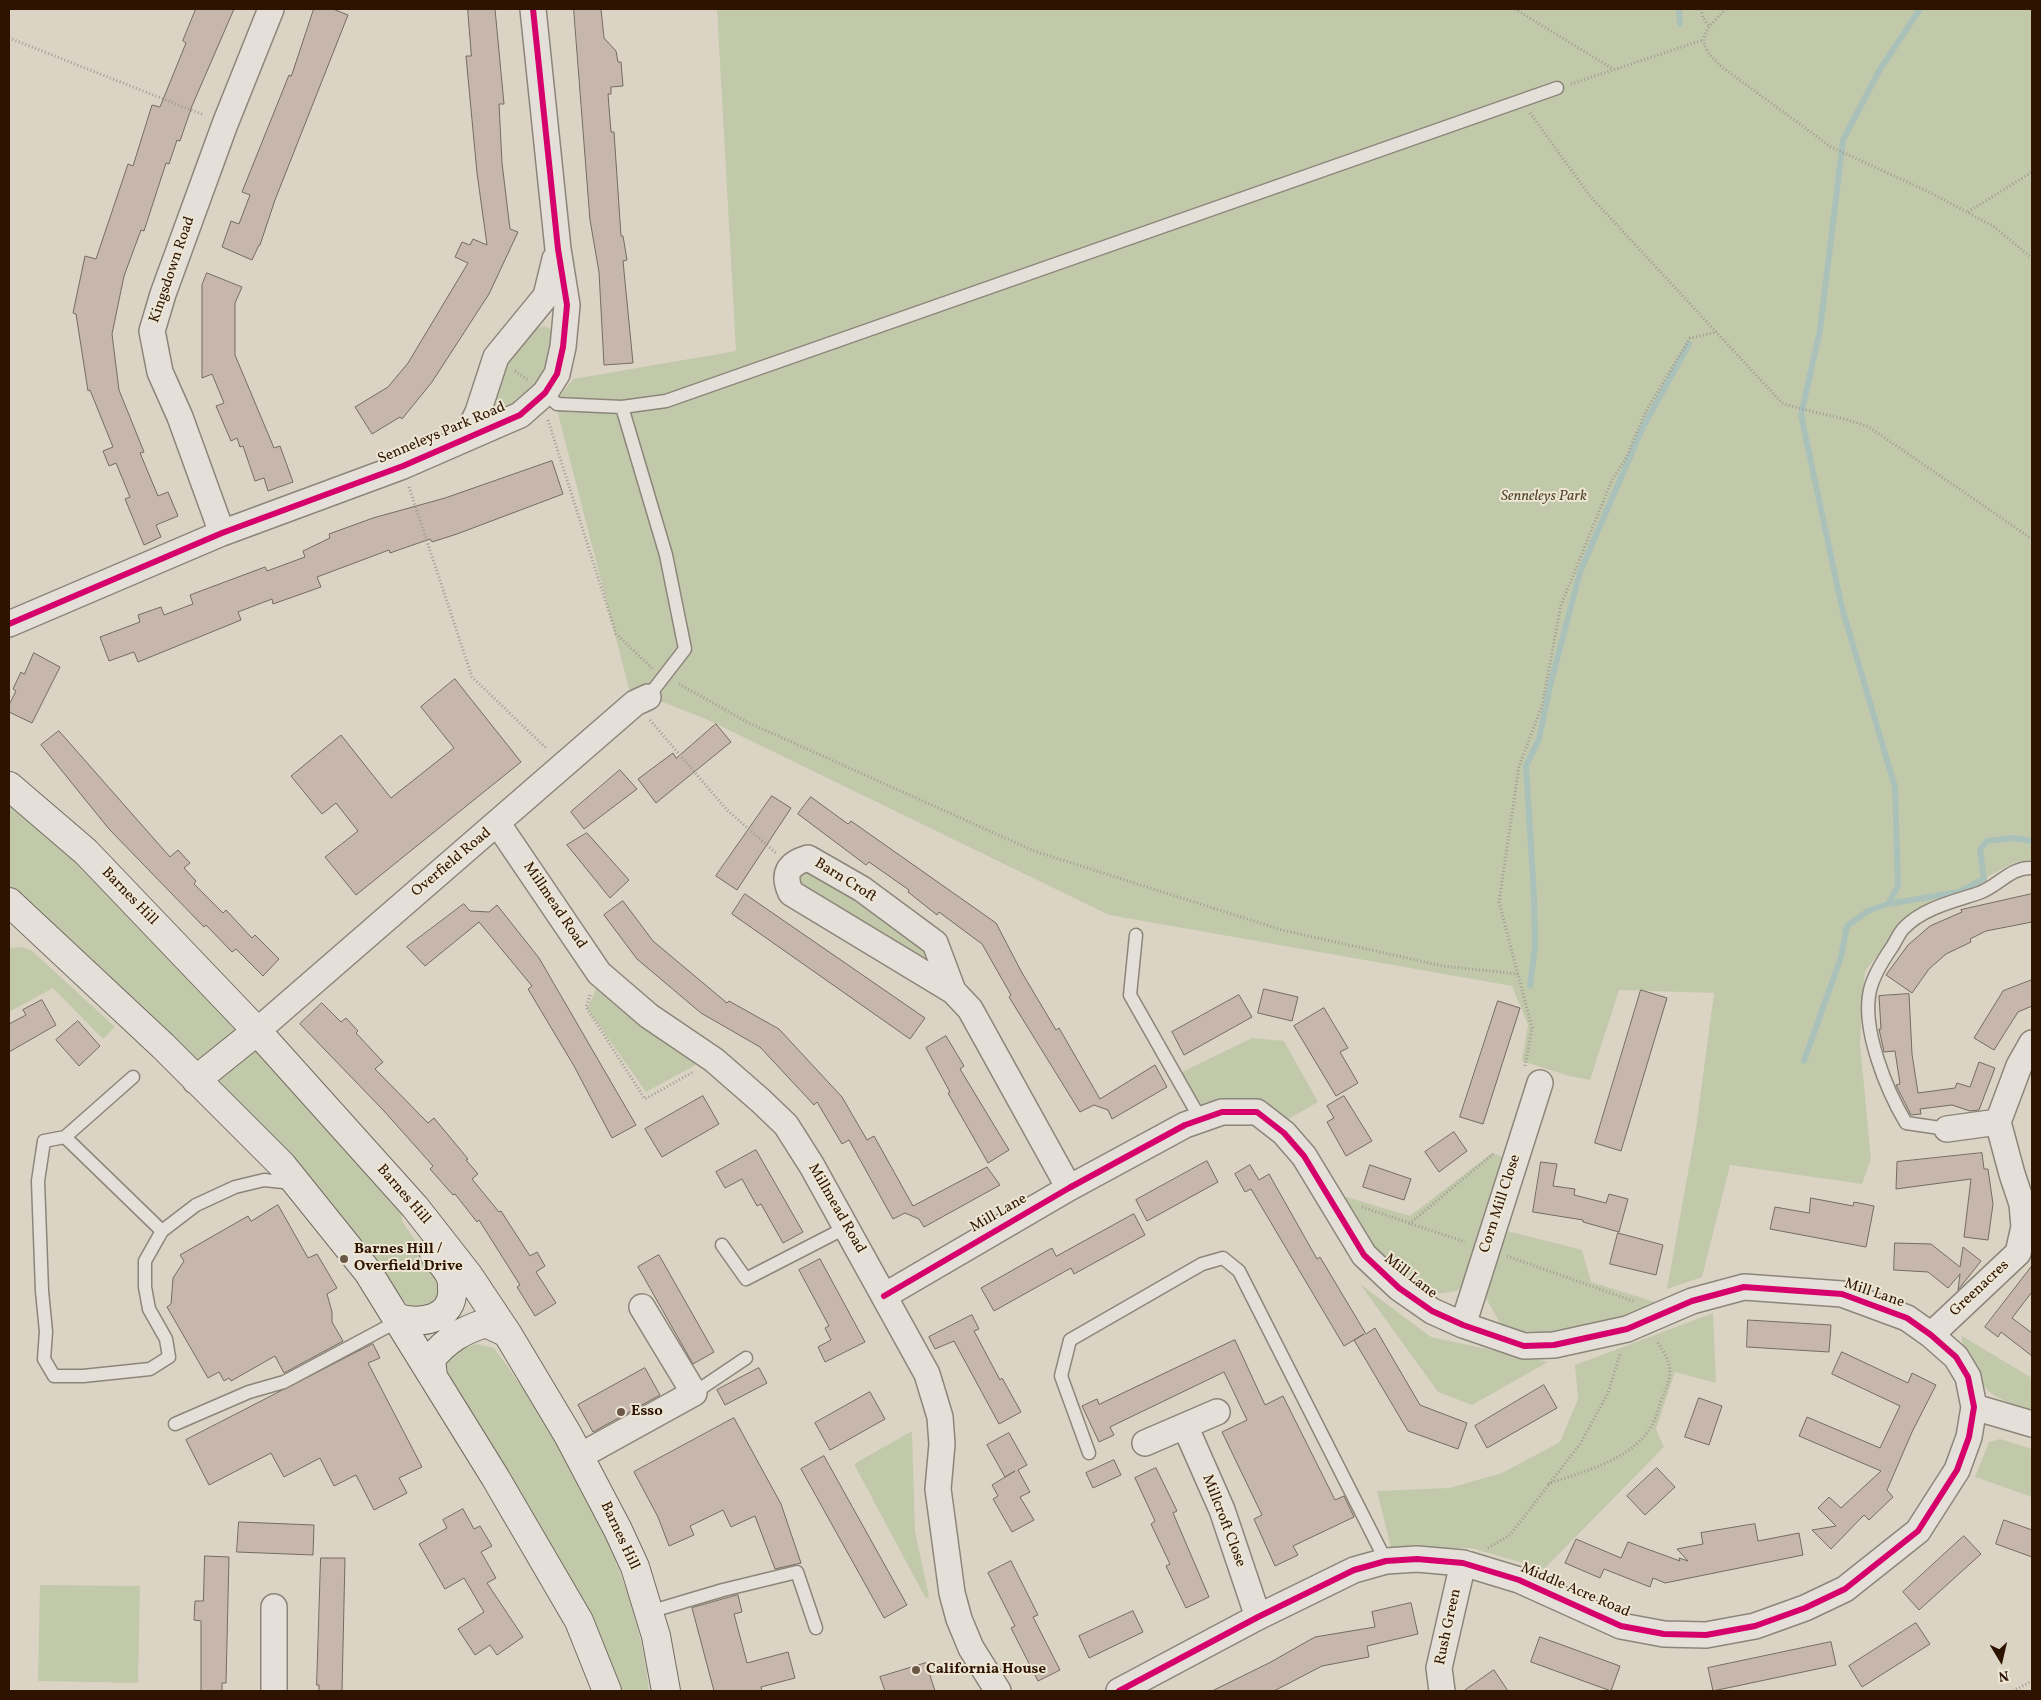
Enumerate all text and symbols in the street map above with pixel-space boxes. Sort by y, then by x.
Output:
street label: Kingsdown Road [146,214,200,326]
street label: Senneleys Park Road [375,399,509,469]
park label: Senneleys Park [1501,488,1587,506]
street label: Overfield Road [409,824,495,902]
street label: Barn Croft [811,855,879,907]
street label: Millmead Road [518,859,590,953]
street label: Barnes Hill [97,864,161,930]
street label: Corn Mill Close [1477,1153,1525,1255]
street label: Barnes Hill [372,1161,434,1229]
street label: Millmead Road [803,1161,869,1257]
street label: Mill Lane [967,1191,1031,1237]
place label: Barnes Hill / Overfield Drive [354,1241,463,1276]
street label: Mill Lane [1380,1251,1440,1303]
marker: Barnes Hill / Overfield Drive [338,1253,350,1265]
street label: Greenacres [1947,1257,2013,1321]
street label: Mill Lane [1842,1275,1906,1313]
place label: Esso [631,1403,663,1421]
marker: Esso [615,1406,627,1418]
street label: Millcroft Close [1197,1472,1249,1570]
street label: Barnes Hill [595,1499,643,1573]
street label: Middle Acre Road [1518,1560,1632,1622]
street label: Rush Green [1432,1587,1466,1667]
north arrow [1976,1635,2026,1685]
place label: California House [926,1661,1046,1679]
marker: California House [910,1664,922,1676]
text: N [1997,1665,2010,1685]

